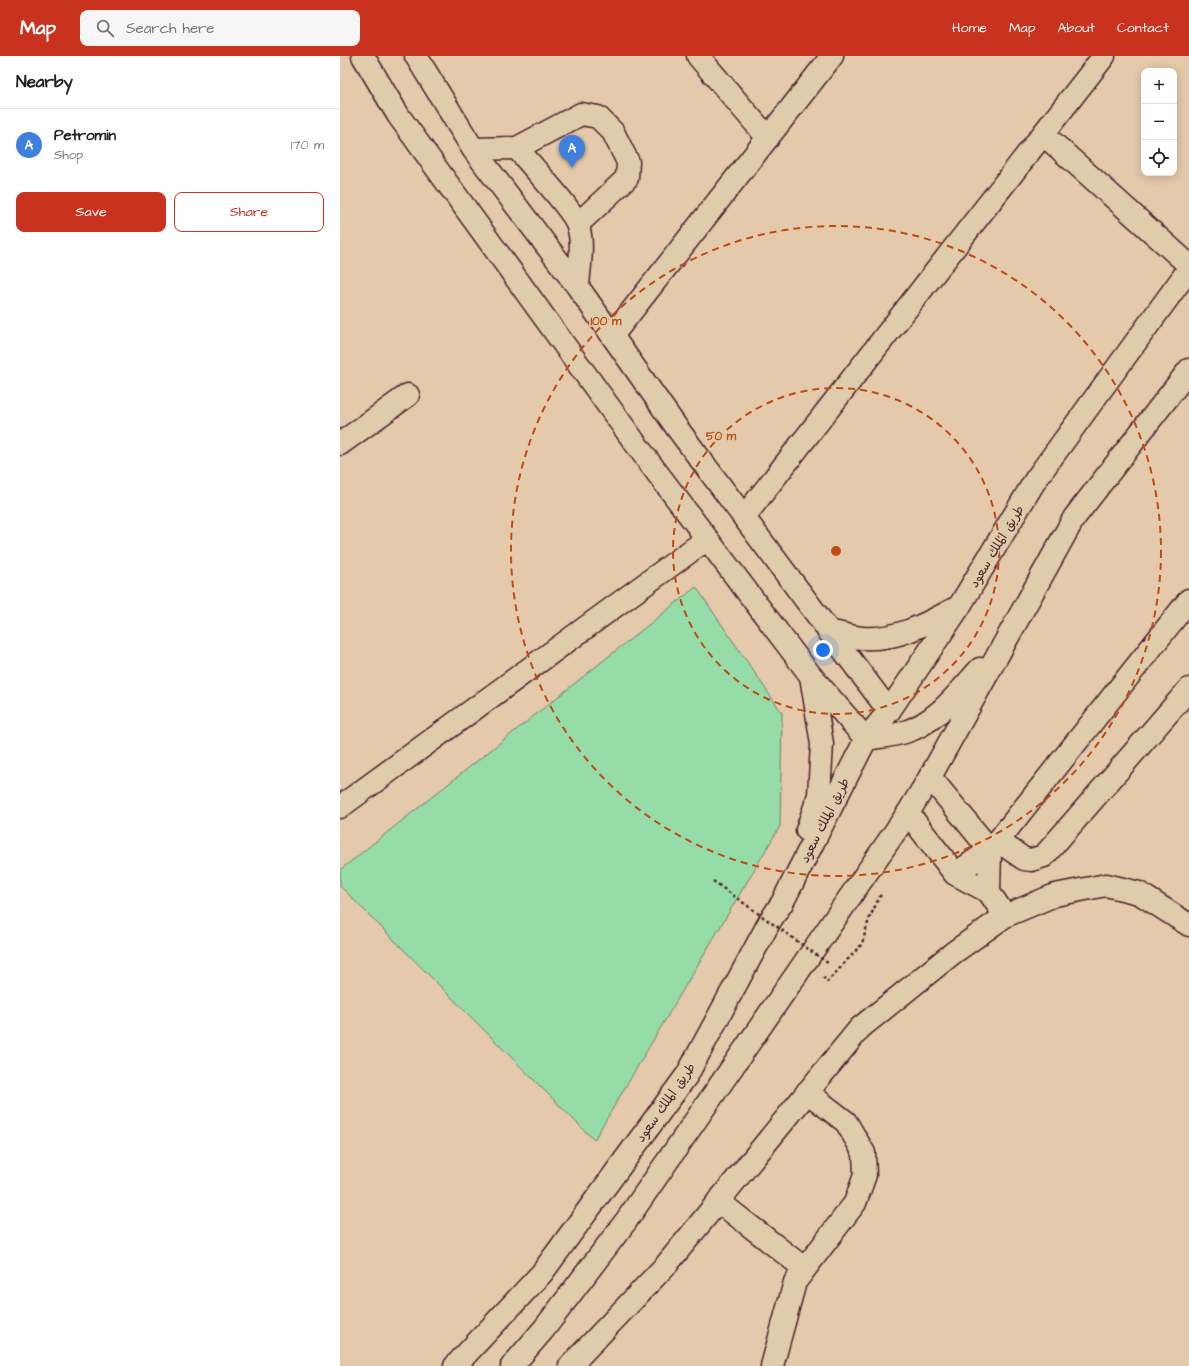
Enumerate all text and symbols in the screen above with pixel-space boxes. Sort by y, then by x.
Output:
search box [80,10,360,46]
text: Map [20,15,56,42]
icon: search [94,17,116,39]
text: Search here [126,18,215,39]
text: Home [952,18,987,38]
text: Map [1009,18,1035,38]
text: About [1057,18,1095,38]
text: Contact [1117,18,1169,38]
map controls [1141,68,1177,176]
button: + [1141,68,1177,104]
text: Nearby [16,70,73,94]
button: − [1141,104,1177,140]
text: Petromin [54,125,116,146]
pin: A [559,135,585,168]
text: A [25,136,33,154]
text: 170 m [291,136,324,154]
button: locate [1141,140,1177,176]
text: Shop [54,146,83,164]
button: Save [16,192,166,232]
button: Share [174,192,324,232]
text: 100 m [591,313,622,330]
text: 50 m [706,428,737,445]
street label: طريق الملك سعود [965,502,1029,591]
centre of rings [829,544,843,558]
your location [813,640,833,660]
street label: طريق الملك سعود [796,775,854,866]
street label: طريق الملك سعود [632,1059,700,1146]

